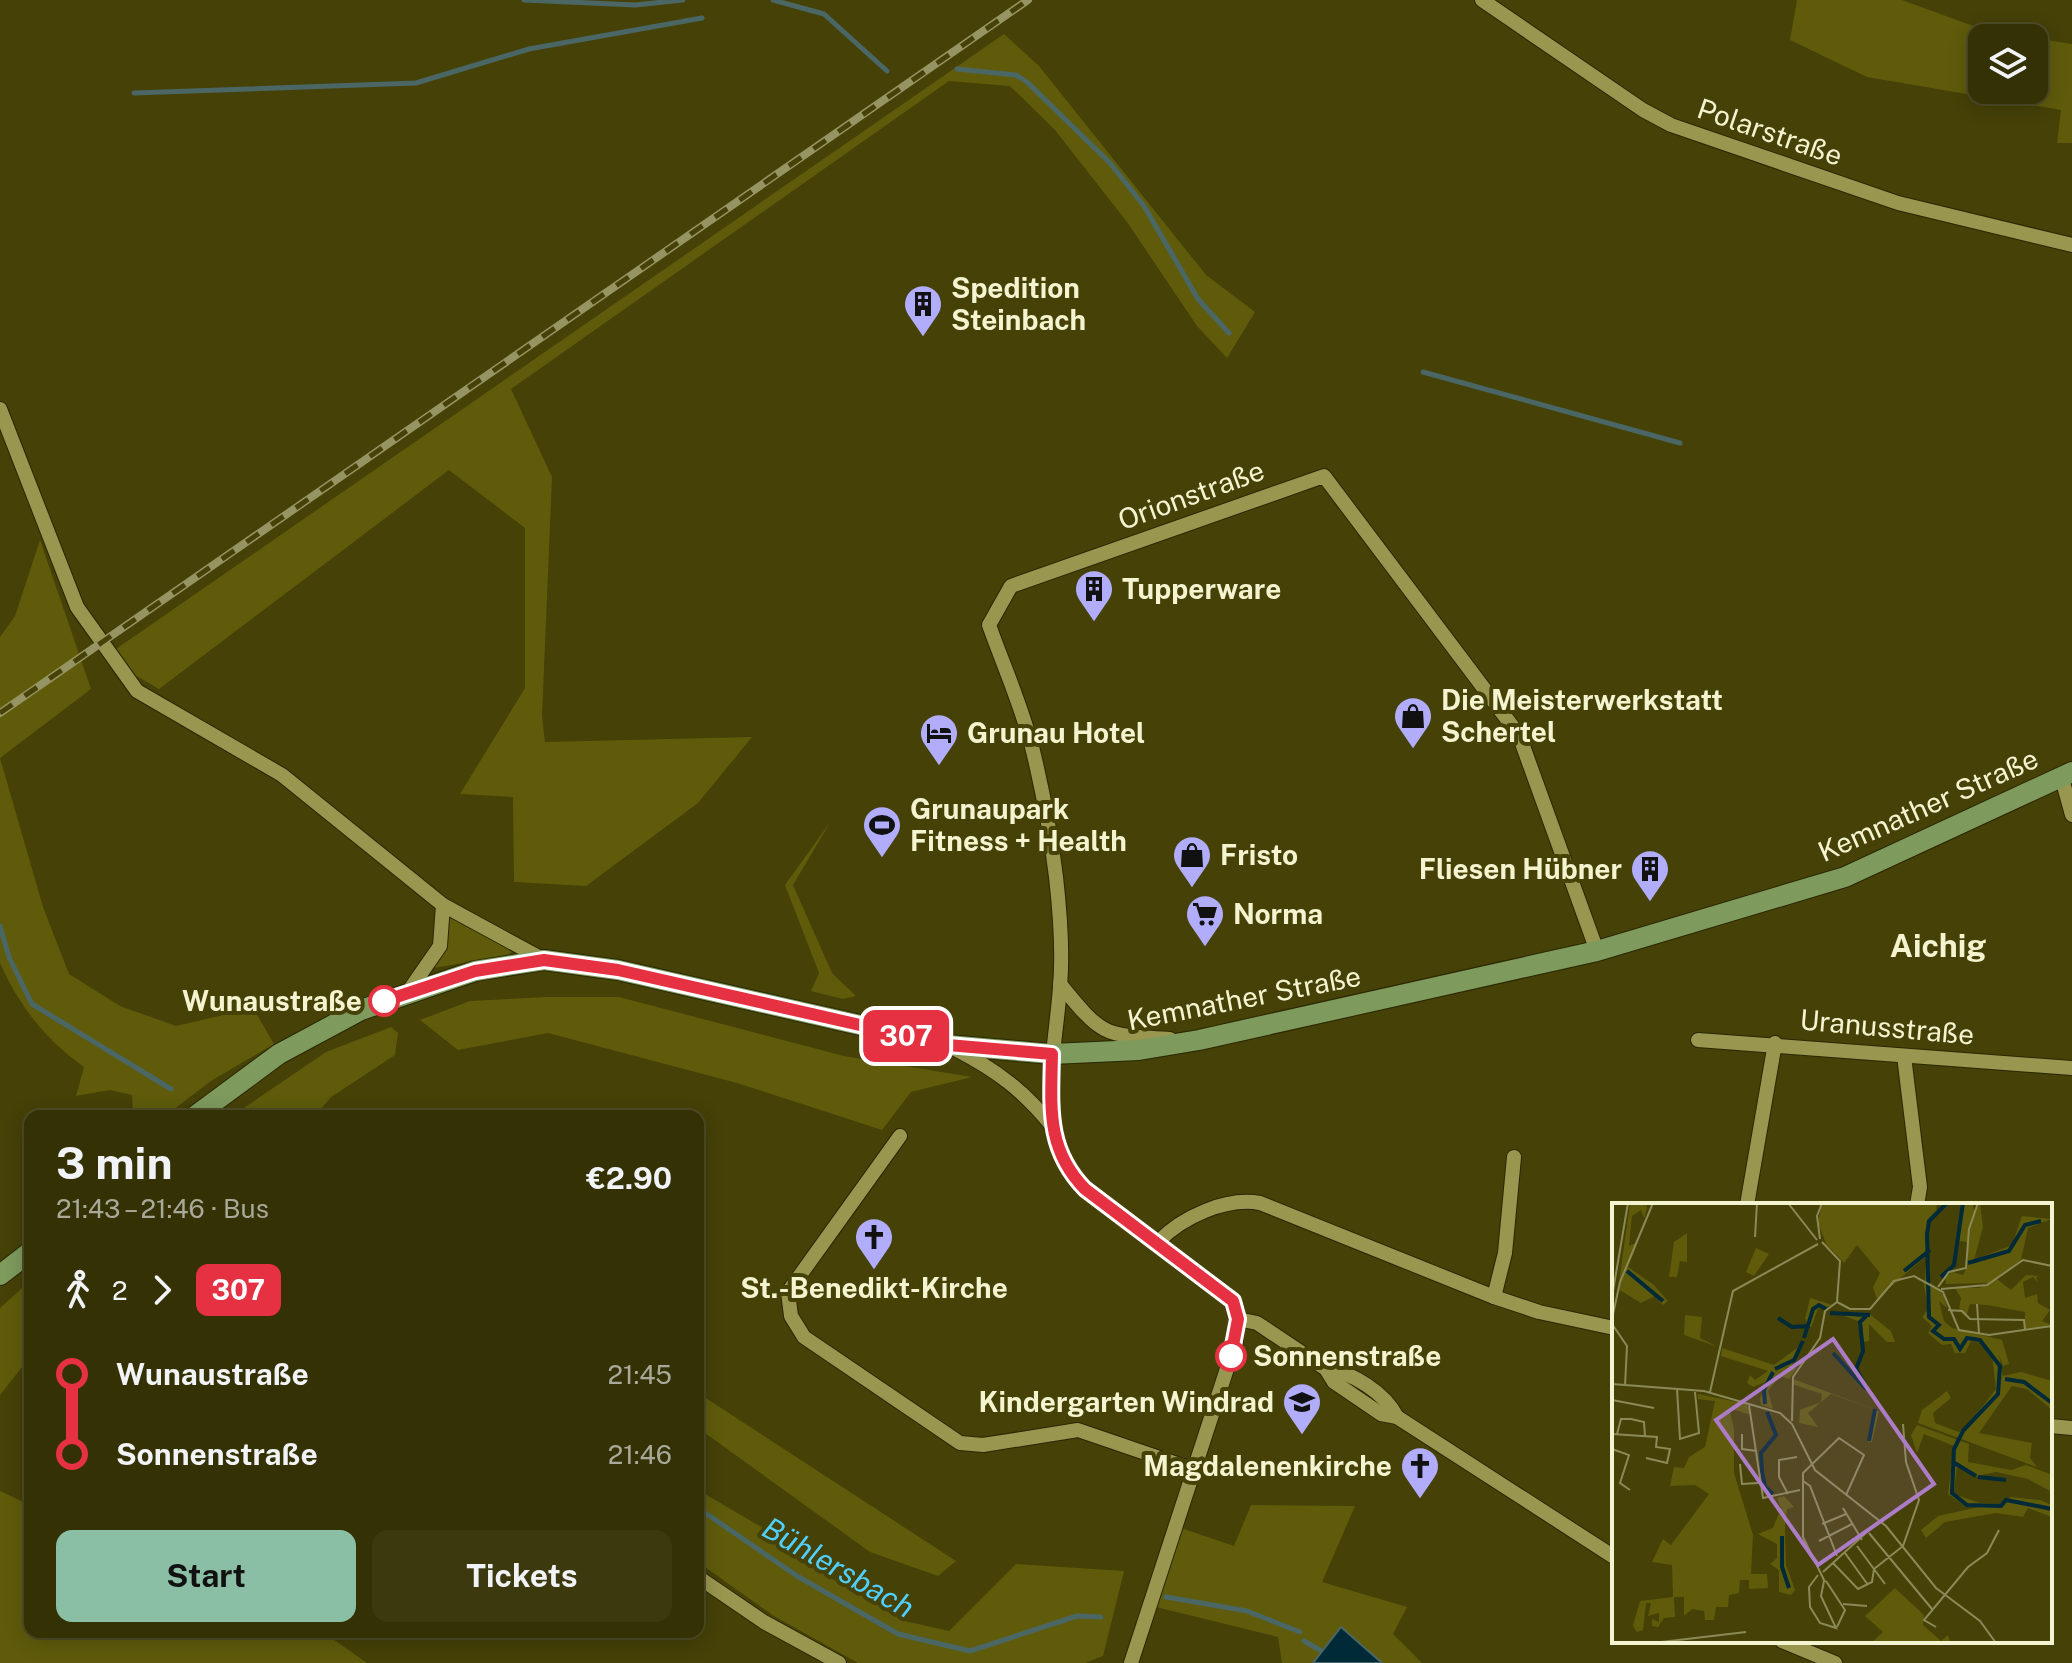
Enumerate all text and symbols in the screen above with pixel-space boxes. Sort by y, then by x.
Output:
map controls [1968,24,2048,104]
button: layers [1968,24,2048,104]
street label: Polarstraße [1693,91,1847,172]
place label: Spedition Steinbach [951,271,1086,336]
building icon: Spedition Steinbach [902,283,944,338]
street label: Orionstraße [1113,453,1268,536]
building icon: Tupperware [1073,568,1115,623]
place label: Tupperware [1122,572,1281,605]
place label: Die Meisterwerkstatt Schertel [1441,683,1723,748]
shop icon: Die Meisterwerkstatt Schertel [1392,695,1434,750]
hotel icon: Grunau Hotel [918,712,960,767]
place label: Grunau Hotel [967,716,1145,749]
street label: Kemnather Straße [1813,741,2043,868]
place label: Grunaupark Fitness + Health [910,792,1127,857]
sports icon: Grunaupark Fitness + Health [861,804,903,859]
shop icon: Fristo [1171,834,1213,889]
place label: Fristo [1220,838,1298,871]
building icon: Fliesen Hübner [1629,848,1671,903]
place label: Fliesen Hübner [1419,852,1622,885]
supermarket icon: Norma [1184,893,1226,948]
place label: Norma [1233,897,1323,930]
district label: Aichig [1890,927,1986,964]
street label: Kemnather Straße [1124,959,1364,1036]
place label: Wunaustraße [182,984,362,1017]
marker: Wunaustraße [369,986,399,1016]
street label: Uranusstraße [1798,1002,1976,1051]
line badge: 307 [860,1010,952,1062]
text: 307 [879,1019,933,1052]
text: 3 min [56,1137,173,1189]
text: €2.90 [586,1160,672,1196]
text: 21:43 – 21:46 · Bus [56,1193,269,1224]
inset map [1612,1203,2052,1643]
church icon: St.-Benedikt-Kirche [853,1216,895,1271]
icon: walk [56,1268,100,1312]
icon: forward [140,1268,184,1312]
place label: St.-Benedikt-Kirche [740,1271,1008,1304]
text: 307 [212,1273,265,1306]
text: 2 [112,1275,128,1306]
place label: Sonnenstraße [1253,1339,1441,1372]
marker: Sonnenstraße [1216,1341,1246,1371]
text: Wunaustraße [116,1356,309,1392]
text: 21:45 [607,1359,672,1390]
school or university icon: Kindergarten Windrad [1281,1381,1323,1436]
place label: Kindergarten Windrad [978,1385,1274,1418]
text: Sonnenstraße [116,1436,318,1472]
text: 21:46 [608,1439,672,1470]
church icon: Magdalenenkirche [1399,1445,1441,1500]
place label: Magdalenenkirche [1143,1449,1392,1482]
water label: Bühlersbach [756,1509,921,1625]
button: Start [56,1530,356,1622]
button: Tickets [372,1530,672,1622]

